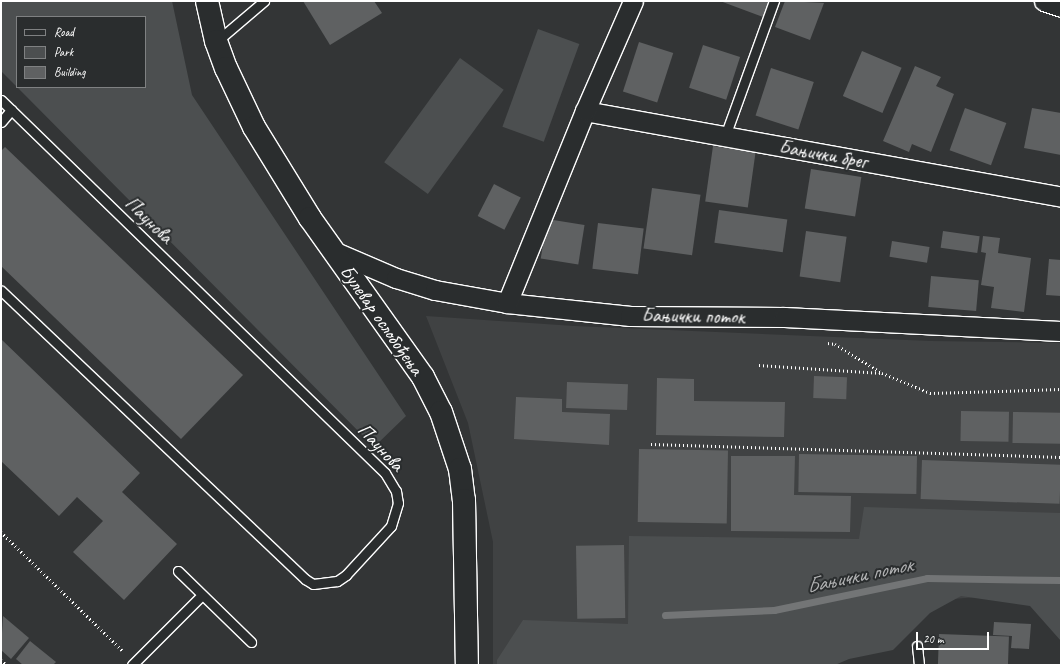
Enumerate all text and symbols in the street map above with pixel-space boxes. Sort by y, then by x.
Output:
legend [16,16,146,88]
text: Road [54,24,74,40]
text: Park [54,44,73,60]
text: Building [54,64,86,80]
street label: Бањички брег [777,134,869,174]
street label: Паунова [120,191,178,249]
street label: Булевар ослобођења [335,260,429,380]
street label: Бањички поток [640,303,746,329]
street label: Паунова [353,418,409,476]
water label: Бањички поток [803,551,915,599]
scale bar [918,624,991,650]
text: 20 m [923,631,943,647]

